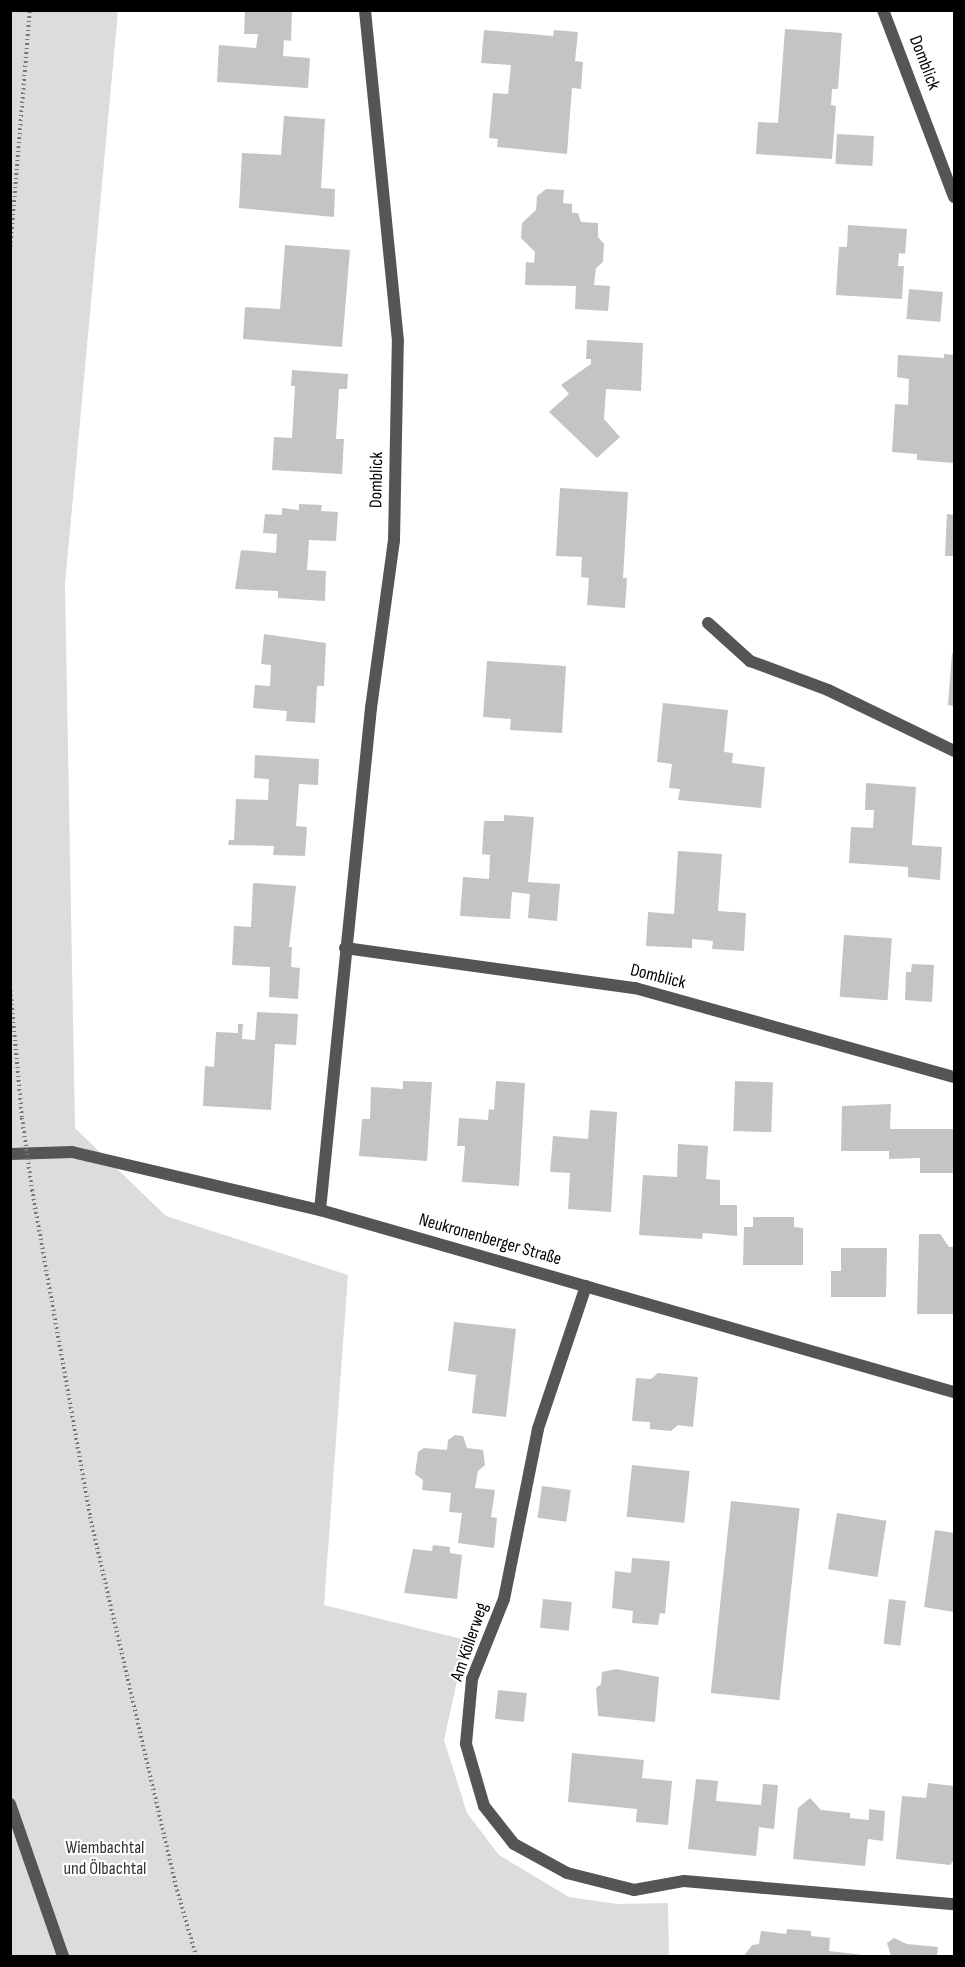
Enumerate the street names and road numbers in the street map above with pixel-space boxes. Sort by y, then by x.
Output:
street label: Domblick [904,33,944,93]
street label: Domblick [366,452,388,508]
street label: Domblick [628,960,688,994]
street label: Neukronenberger Straße [416,1209,564,1271]
street label: Am Köllerweg [447,1600,493,1684]

